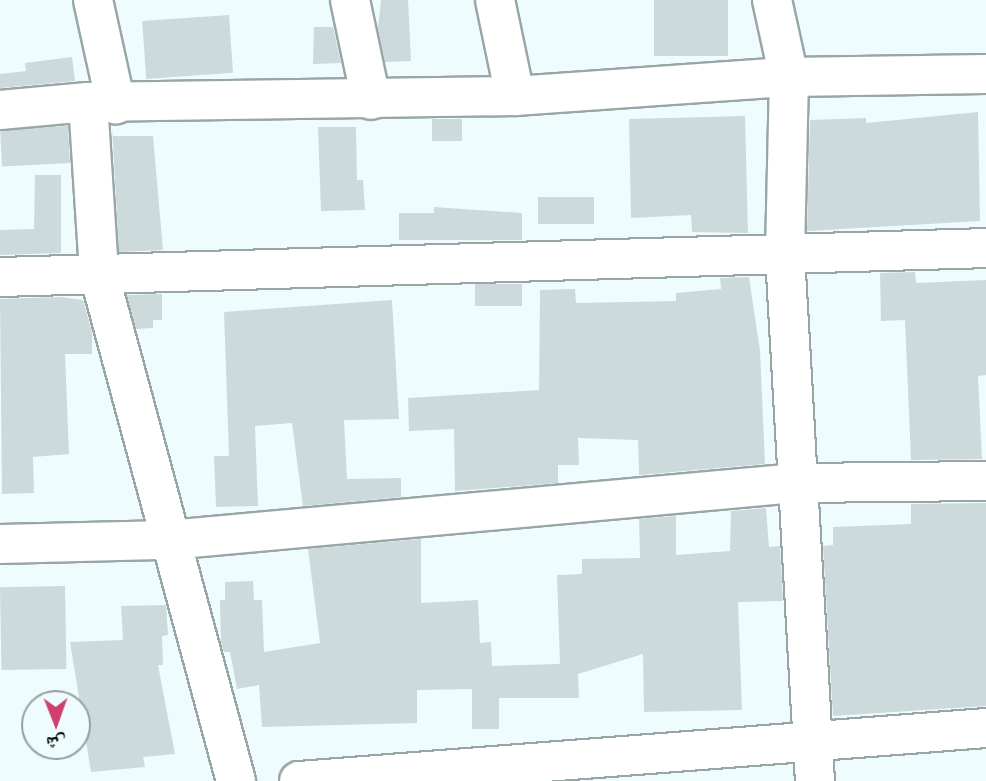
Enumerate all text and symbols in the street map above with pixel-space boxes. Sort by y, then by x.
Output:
north arrow [21,690,91,760]
text: ش [46,732,67,756]

